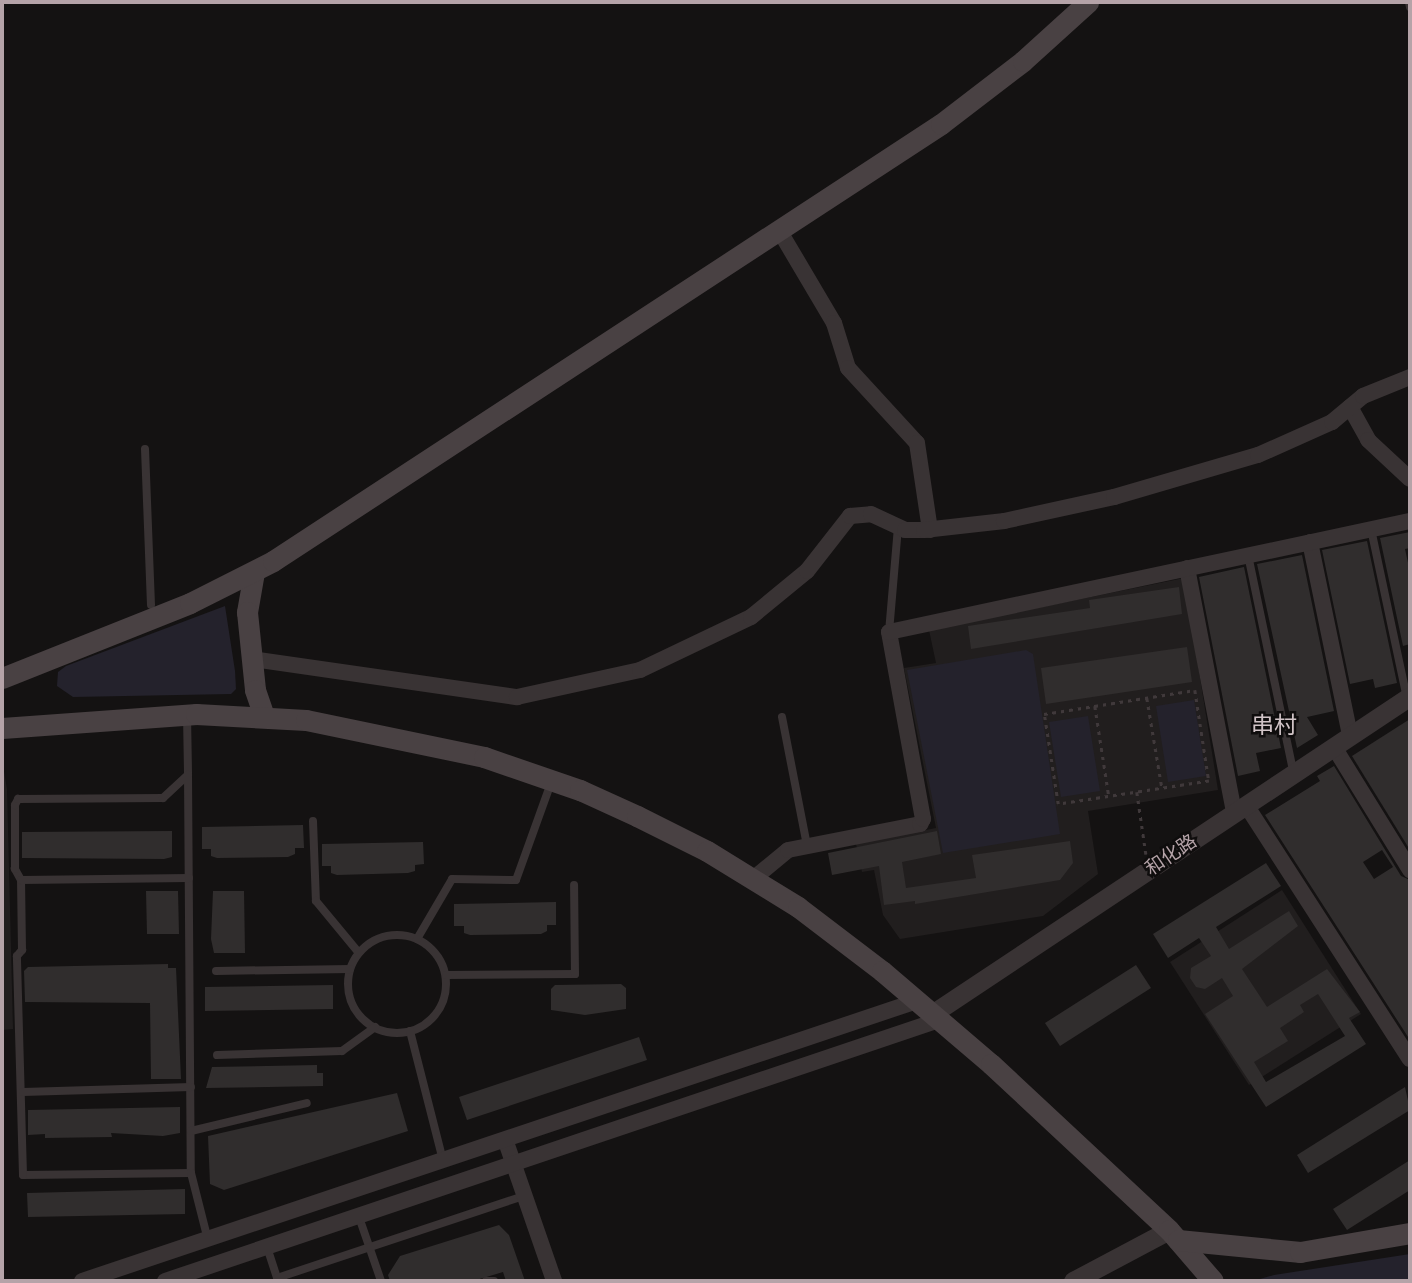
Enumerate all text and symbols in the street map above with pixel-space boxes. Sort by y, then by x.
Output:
district label: 串村 [1251,711,1297,739]
street label: 和化路 [1141,830,1201,880]

